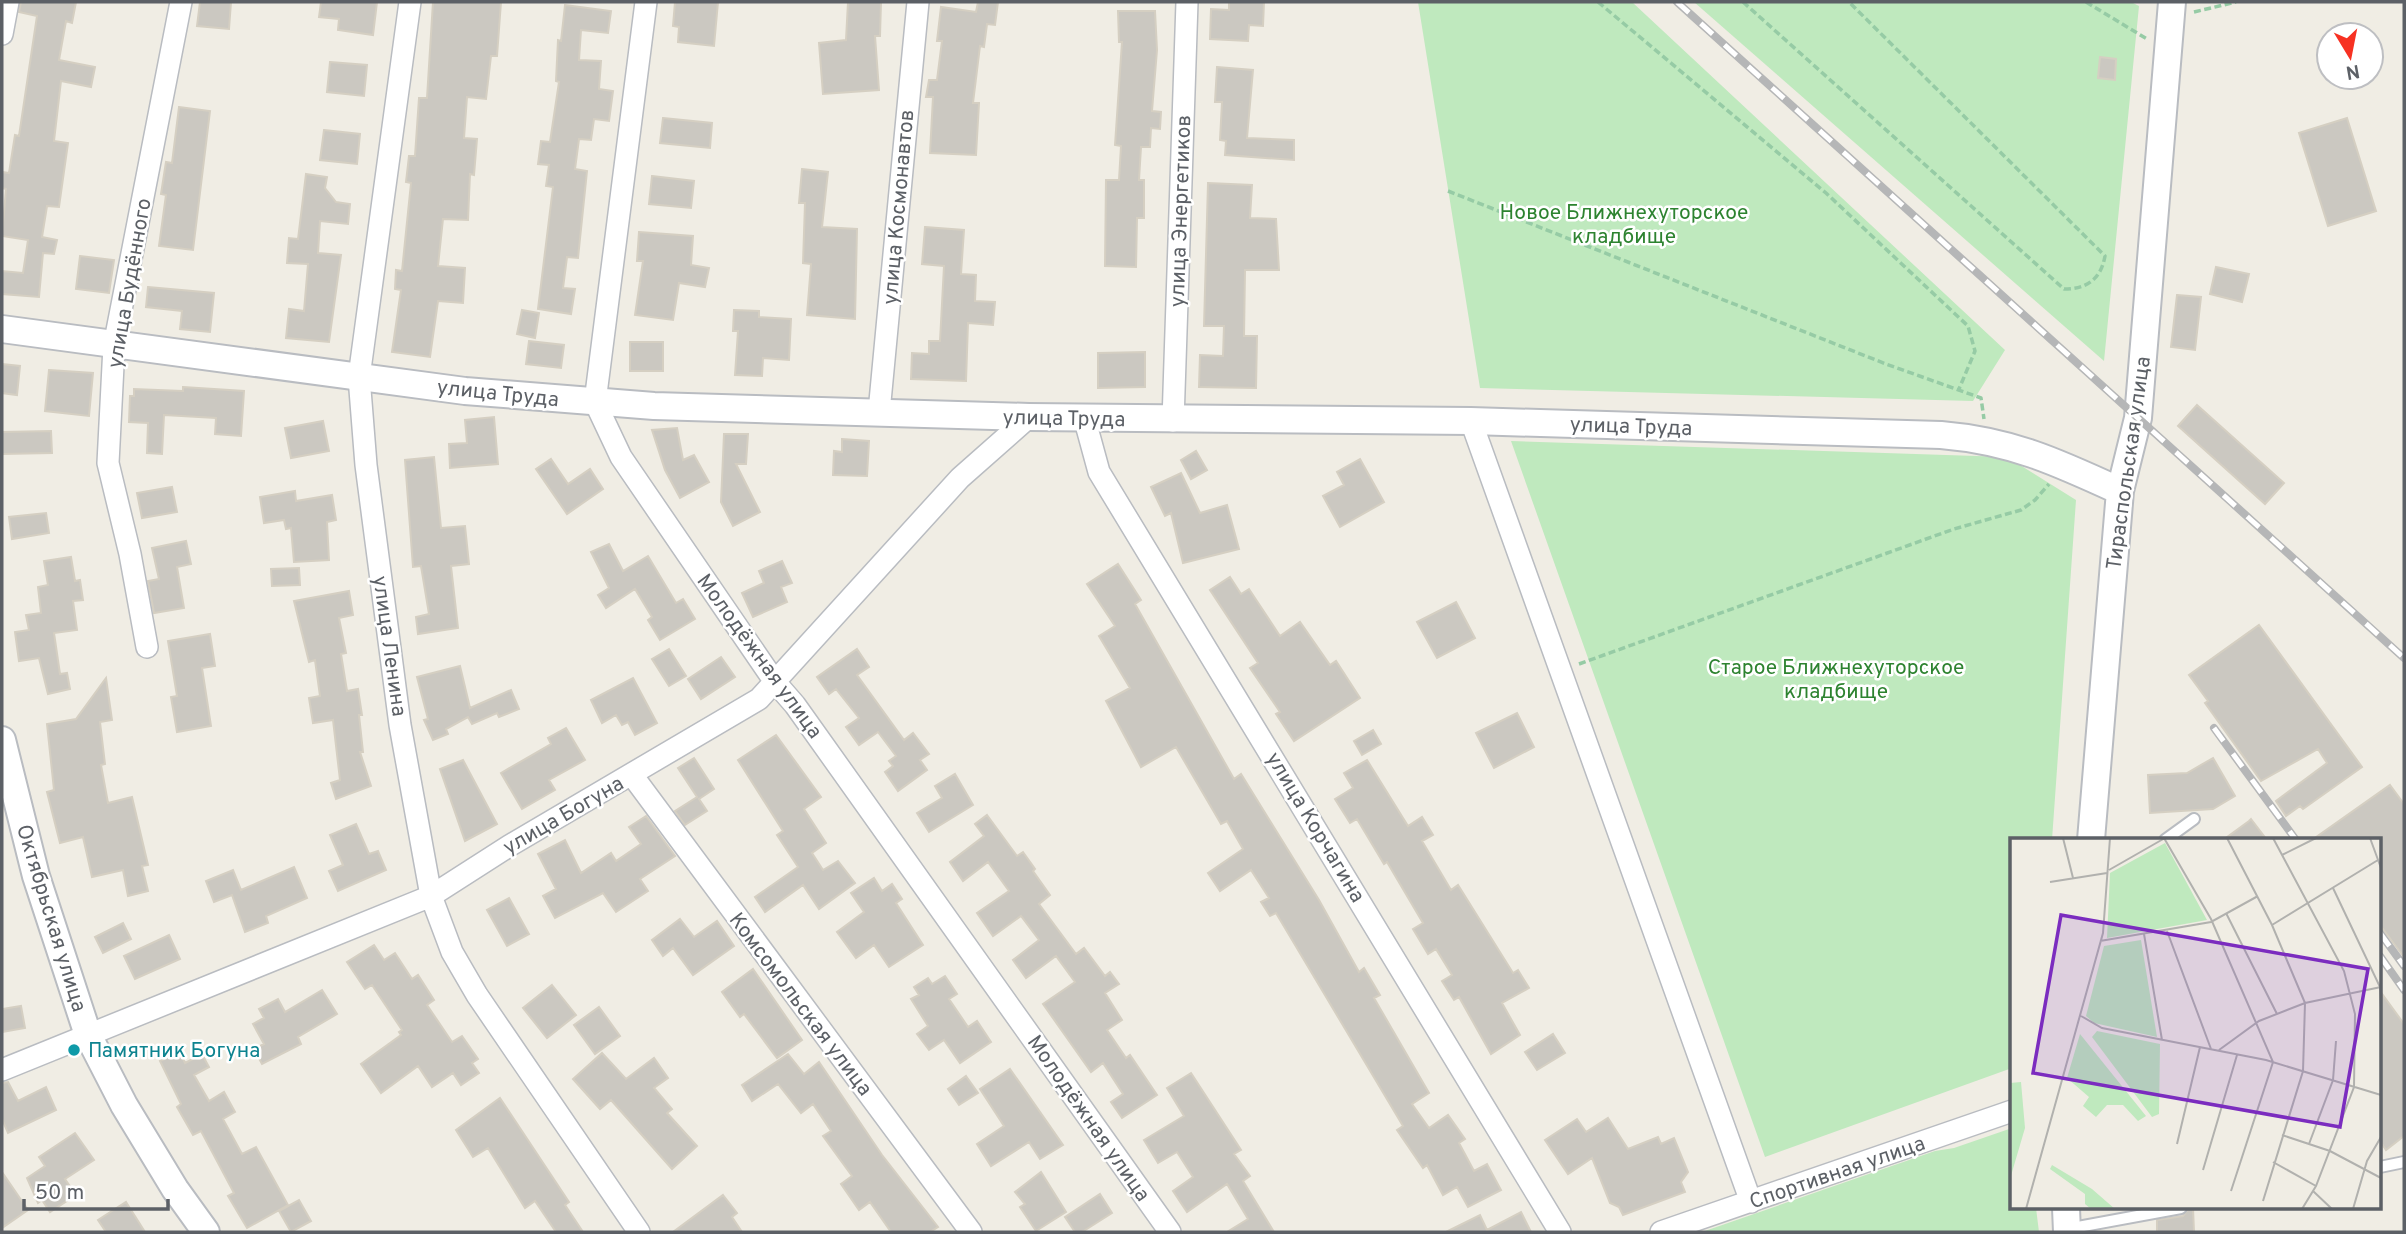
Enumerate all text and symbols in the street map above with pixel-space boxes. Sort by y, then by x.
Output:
north arrow [2315,21,2385,91]
text: N [2344,58,2361,84]
street label: улица Космонавтов [878,108,921,306]
street label: улица Энергетиков [1165,114,1198,308]
street label: улица Будённого [102,196,159,370]
park label: Новое Ближнехуторское кладбище [1500,200,1748,251]
street label: Тираспольская улица [2101,355,2158,572]
street label: улица Труда [435,375,560,414]
street label: улица Труда [1002,405,1126,434]
street label: улица Труда [1569,412,1693,443]
street label: Молодёжная улица [690,569,828,745]
street label: улица Ленина [365,574,412,718]
park label: Старое Ближнехуторское кладбище [1708,655,1964,706]
street label: улица Корчагина [1259,748,1370,908]
street label: улица Богуна [498,771,629,862]
street label: Октябрьская улица [9,821,92,1015]
inset map [2010,838,2382,1210]
street label: Комсомольская улица [722,908,878,1102]
street label: Молодёжная улица [1020,1030,1155,1207]
place label: Памятник Богуна [88,1038,260,1065]
marker: Памятник Богуна [66,1042,82,1058]
street label: Спортивная улица [1746,1131,1929,1216]
scale bar [24,1168,168,1212]
text: 50 m [35,1180,84,1207]

